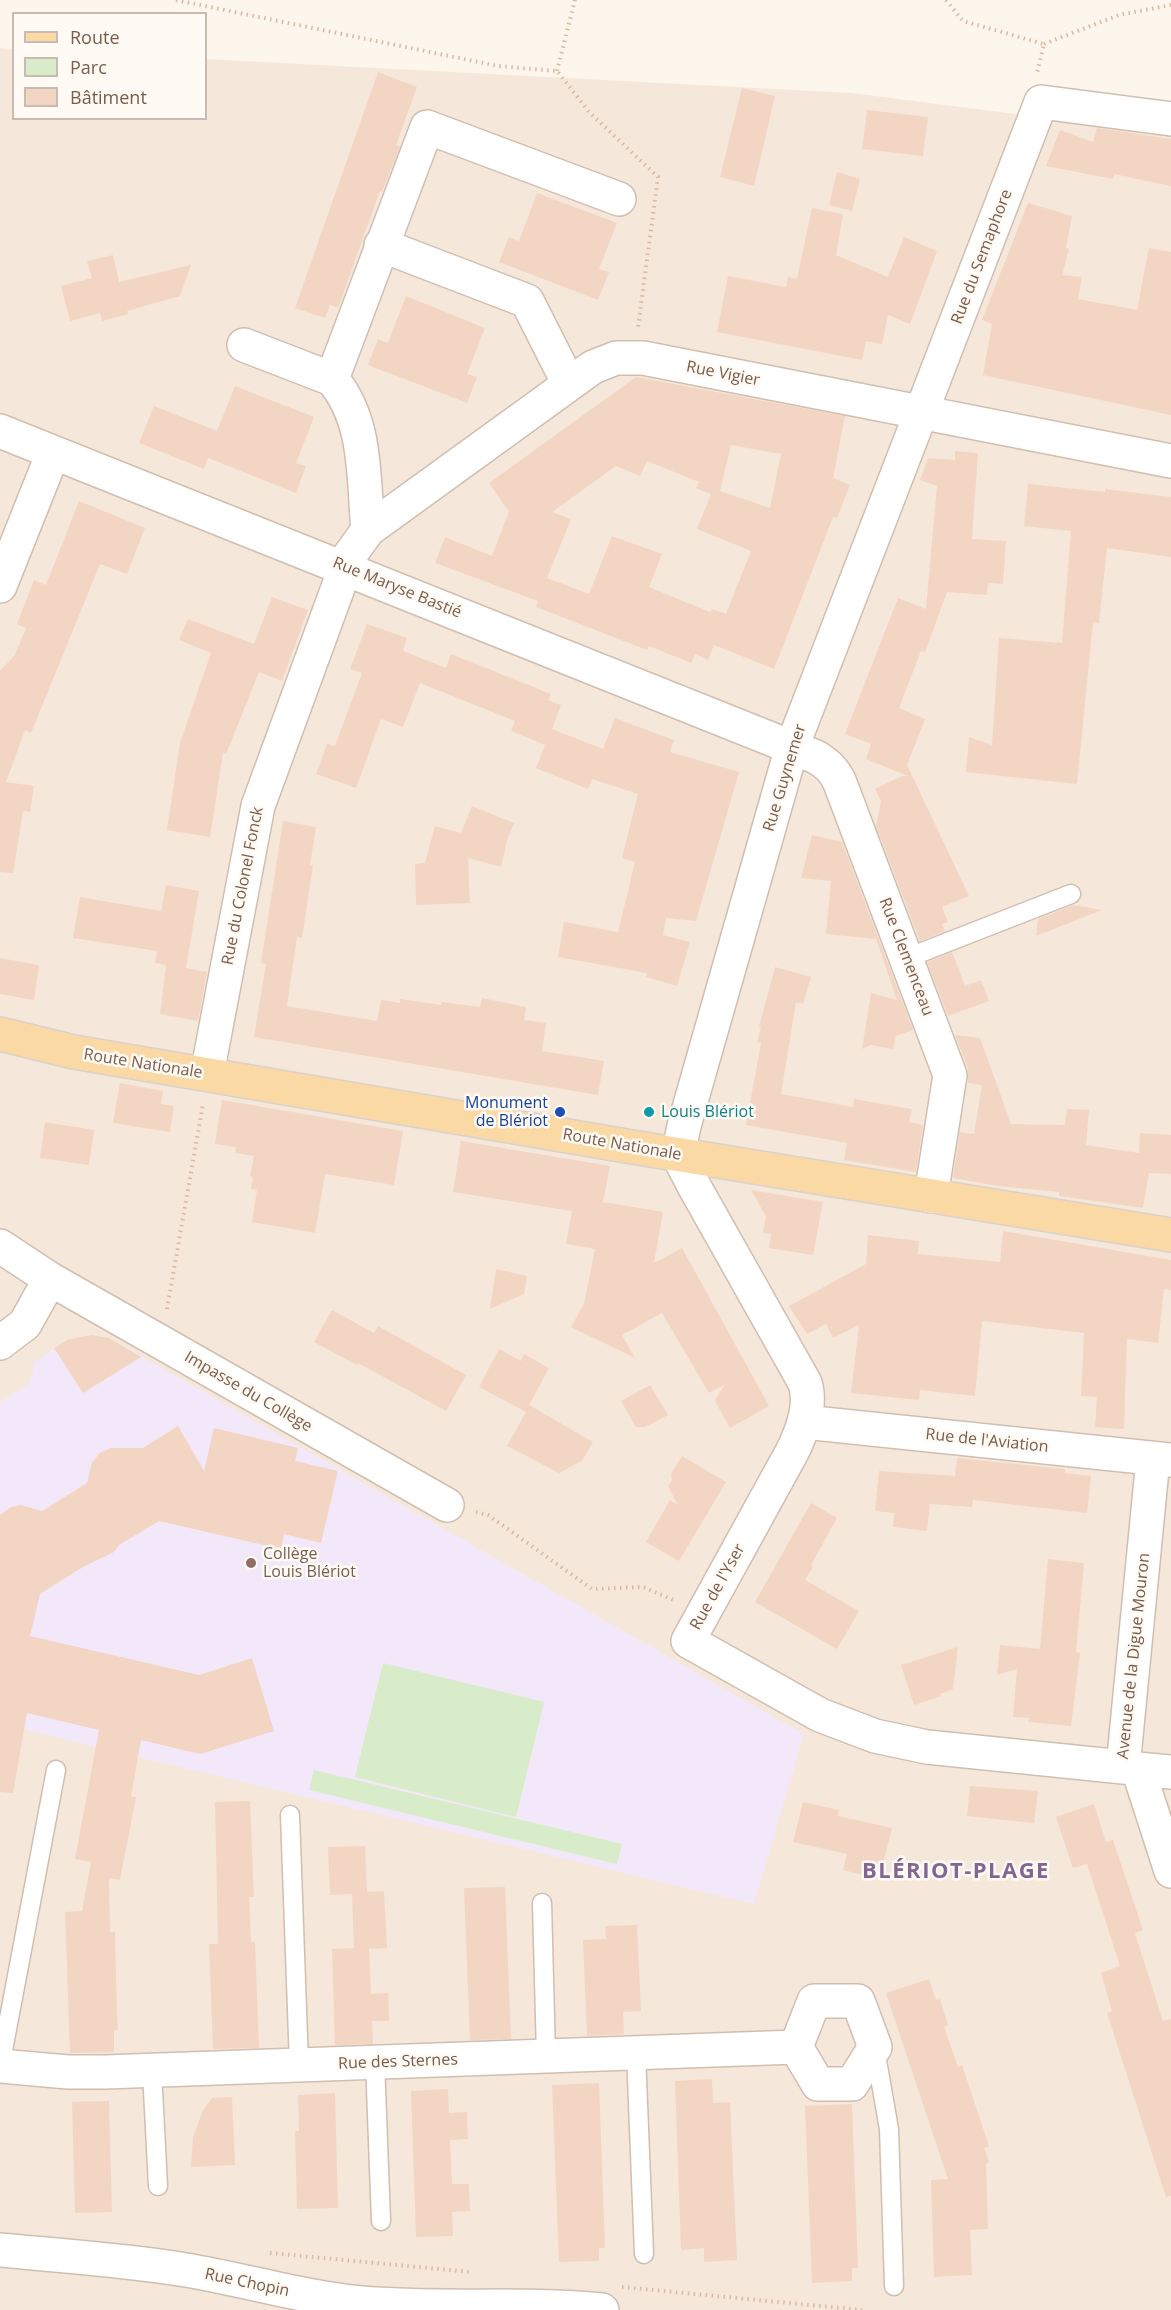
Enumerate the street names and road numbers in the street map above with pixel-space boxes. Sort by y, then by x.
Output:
street label: Rue du Semaphore [947,187,1017,327]
street label: Rue Vigier [685,357,761,391]
street label: Rue Maryse Bastié [330,553,464,623]
street label: Rue Guynemer [760,722,810,834]
street label: Rue du Colonel Fonck [218,805,268,967]
street label: Rue Clemenceau [875,895,937,1019]
street label: Route Nationale [82,1045,204,1083]
street label: Route Nationale [561,1125,683,1165]
street label: Impasse du Collège [181,1348,315,1436]
street label: Rue de l'Aviation [925,1425,1049,1457]
street label: Rue de l'Yser [686,1541,750,1633]
street label: Avenue de la Digue Mouron [1114,1552,1154,1760]
street label: Rue des Sternes [338,2050,458,2074]
street label: Rue Chopin [203,2265,291,2301]

